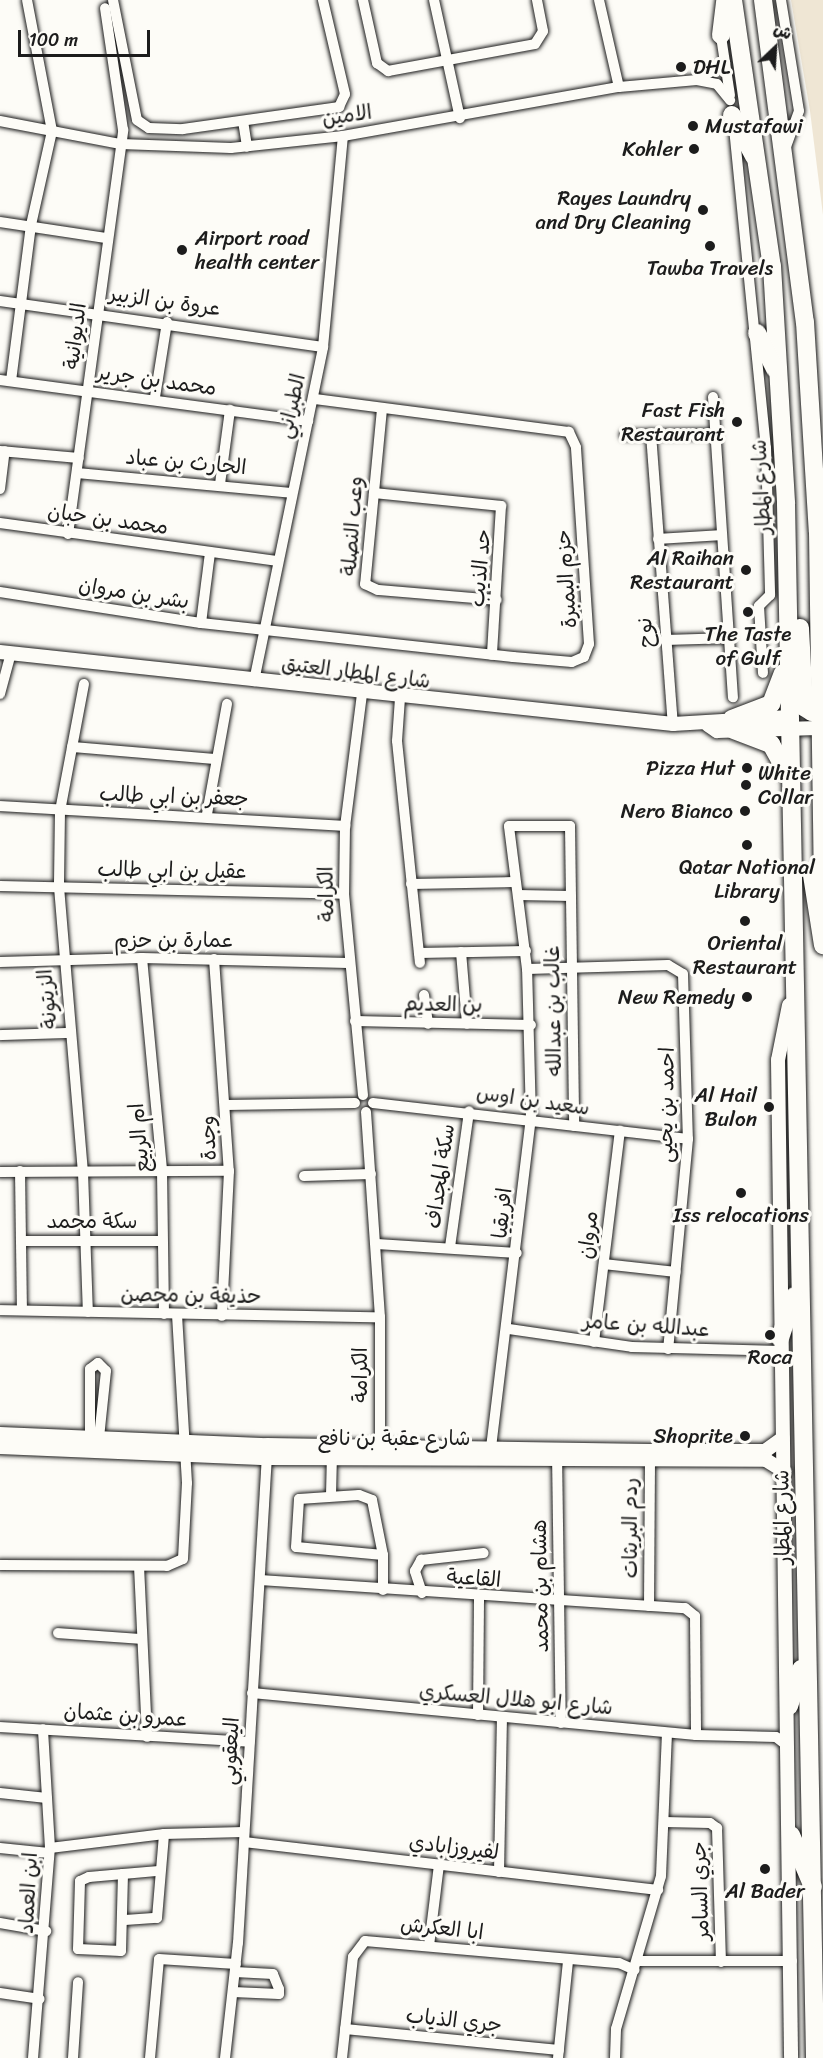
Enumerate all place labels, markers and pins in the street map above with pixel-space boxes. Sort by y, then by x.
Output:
place label: DHL [693,54,730,80]
marker: DHL [674,60,688,74]
place label: Mustafawi [705,113,803,139]
marker: Mustafawi [686,119,700,133]
place label: Kohler [622,136,682,162]
marker: Kohler [687,142,701,156]
place label: Rayes Laundry and Dry Cleaning [536,185,691,235]
marker: Rayes Laundry and Dry Cleaning [696,203,710,217]
place label: Airport road health center [195,225,319,275]
marker: Tawba Travels [703,239,717,253]
marker: Airport road health center [173,241,191,259]
place label: Tawba Travels [646,255,774,281]
place label: Fast Fish Restaurant [621,397,725,447]
marker: Fast Fish Restaurant [730,415,744,429]
place label: Al Raihan Restaurant [630,545,734,595]
marker: Al Raihan Restaurant [739,563,753,577]
marker: The Taste of Gulf [741,605,755,619]
place label: The Taste of Gulf [704,621,792,671]
place label: Pizza Hut [645,755,735,781]
place label: White Collar [758,760,813,810]
marker: Pizza Hut [740,761,754,775]
marker: White Collar [739,778,753,792]
place label: Nero Bianco [621,798,733,824]
marker: Nero Bianco [738,804,752,818]
marker: Qatar National Library [740,838,754,852]
place label: Qatar National Library [679,854,815,904]
marker: Oriental Restaurant [738,914,752,928]
place label: Oriental Restaurant [693,930,797,980]
place label: New Remedy [617,984,735,1010]
marker: New Remedy [740,990,754,1004]
place label: Al Hail Bulon [695,1082,757,1132]
marker: Al Hail Bulon [762,1100,776,1114]
marker: Iss relocations [734,1186,748,1200]
place label: Iss relocations [673,1202,809,1228]
marker: Roca [763,1328,777,1342]
place label: Roca [748,1344,792,1370]
place label: Shoprite [653,1423,733,1449]
marker: Shoprite [738,1429,752,1443]
marker: Al Bader [758,1862,772,1876]
place label: Al Bader [725,1878,805,1904]

